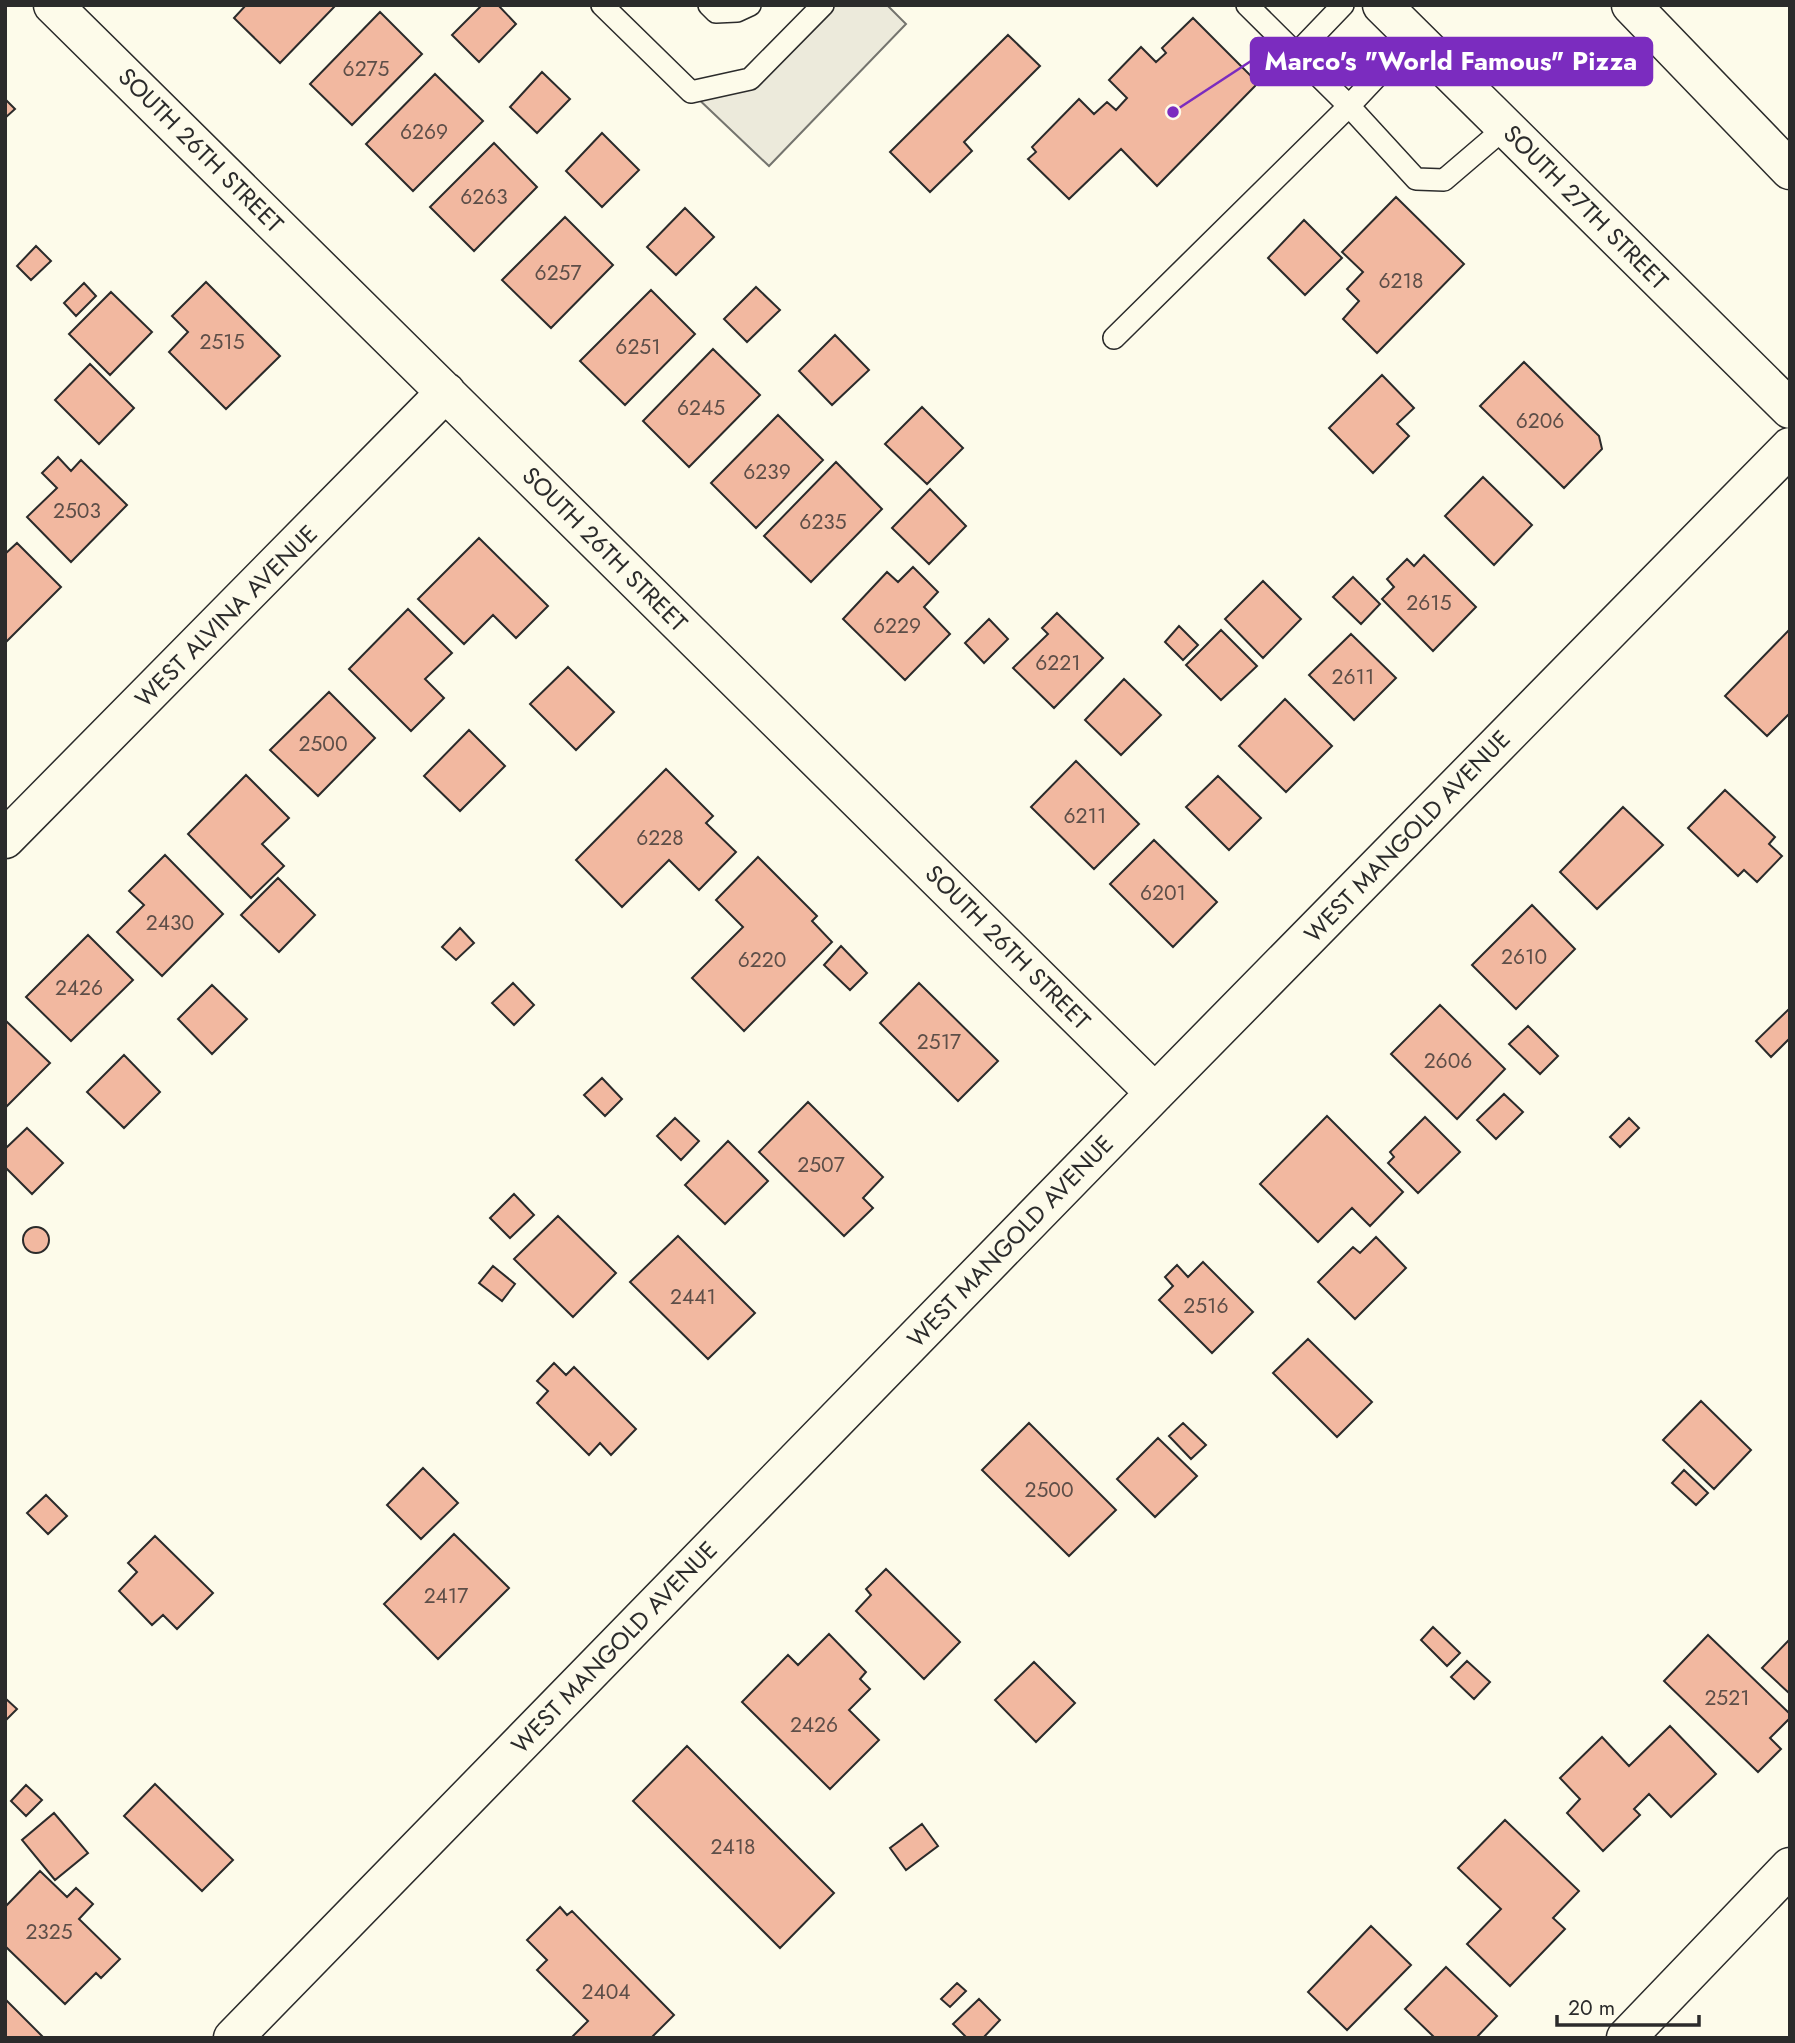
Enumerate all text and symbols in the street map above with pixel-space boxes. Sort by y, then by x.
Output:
callout: Marco's "World Famous" Pizza [1251,38,1652,85]
text: Marco's "World Famous" Pizza [1265,42,1637,80]
house number: 6275 [343,54,389,84]
street label: SOUTH 26TH STREET [111,60,291,240]
house number: 6269 [400,117,448,147]
street label: SOUTH 27TH STREET [1496,117,1676,297]
house number: 6263 [460,182,508,212]
house number: 6257 [535,258,581,288]
house number: 6218 [1379,266,1423,296]
house number: 2515 [199,327,245,357]
house number: 6251 [615,332,661,362]
house number: 6245 [677,393,725,423]
house number: 6206 [1516,406,1564,436]
house number: 6239 [743,457,791,487]
street label: SOUTH 26TH STREET [515,459,695,639]
house number: 2503 [53,496,101,526]
house number: 6235 [799,507,847,537]
street label: WEST ALVINA AVENUE [127,517,325,715]
house number: 2615 [1406,588,1452,618]
house number: 6229 [873,611,921,641]
house number: 6221 [1035,648,1081,678]
house number: 2611 [1332,662,1374,692]
street label: WEST MANGOLD AVENUE [1296,722,1518,950]
house number: 2500 [299,729,348,759]
house number: 6211 [1064,801,1106,831]
house number: 6228 [636,823,684,853]
street label: SOUTH 26TH STREET [918,857,1098,1037]
house number: 6201 [1140,878,1186,908]
house number: 2430 [146,908,194,938]
house number: 2610 [1501,942,1547,972]
house number: 6220 [738,945,786,975]
house number: 2426 [55,973,103,1003]
house number: 2517 [917,1027,961,1057]
house number: 2606 [1424,1046,1472,1076]
street label: WEST MANGOLD AVENUE [899,1127,1121,1355]
house number: 2507 [797,1150,845,1180]
house number: 2441 [670,1282,716,1312]
house number: 2516 [1183,1291,1229,1321]
house number: 2500 [1025,1475,1074,1505]
street label: WEST MANGOLD AVENUE [503,1533,725,1761]
house number: 2417 [424,1581,468,1611]
house number: 2521 [1704,1683,1750,1713]
house number: 2426 [790,1710,838,1740]
house number: 2418 [710,1832,756,1862]
house number: 2325 [25,1917,73,1947]
house number: 2404 [581,1977,631,2007]
scale bar [1557,1983,1699,2027]
text: 20 m [1568,1993,1615,2023]

